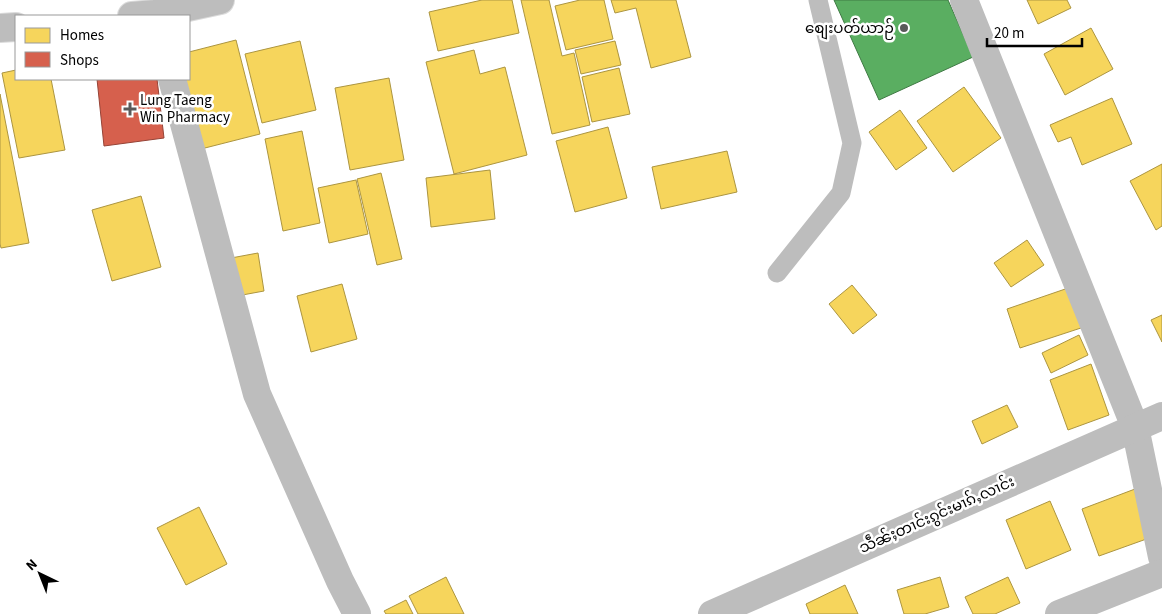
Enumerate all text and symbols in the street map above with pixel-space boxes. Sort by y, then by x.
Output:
legend [15,15,190,80]
scale bar [987,15,1082,47]
place label: စျေးပတ်ယာဉ် [805,18,894,40]
marker: စျေးပတ်ယာဉ် [898,22,910,34]
text: 20 m [994,23,1024,44]
text: Homes [60,25,104,46]
text: Shops [60,50,99,71]
place label: Lung Taeng Win Pharmacy [140,90,230,128]
marker: Lung Taeng Win Pharmacy [124,103,136,115]
street label: သဵၼ်ႈတၢင်းၵွင်းမၢၵ်ႇလၢင်း [856,471,1018,559]
north arrow [15,549,65,599]
text: N [22,555,42,576]

